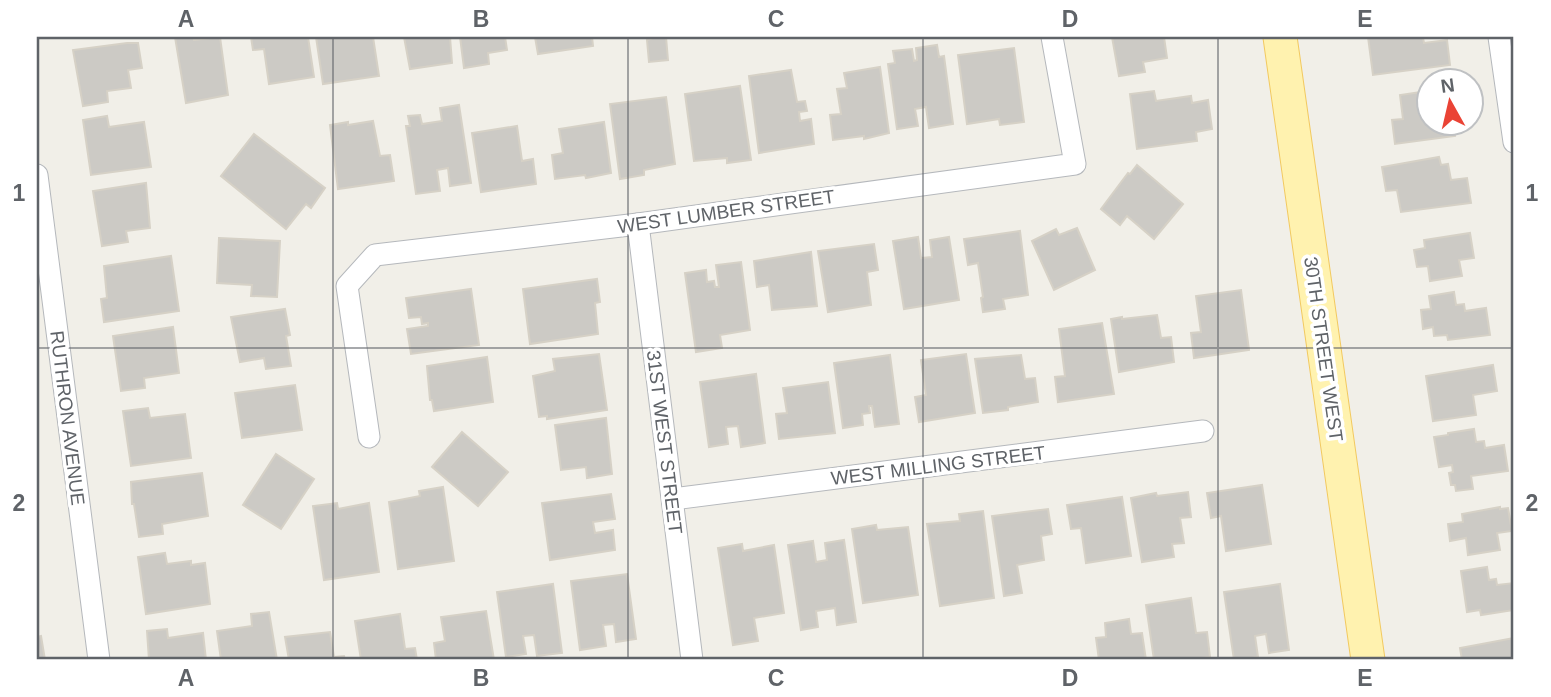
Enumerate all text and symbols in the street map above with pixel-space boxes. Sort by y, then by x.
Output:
text: A [178,6,194,32]
text: B [473,6,489,32]
text: C [768,6,784,32]
text: D [1062,6,1078,32]
text: E [1357,6,1373,32]
north arrow [1414,66,1484,136]
text: N [1439,74,1456,97]
text: 1 [13,180,26,206]
text: 1 [1526,180,1539,206]
street label: WEST LUMBER STREET [616,186,836,237]
street label: 30TH STREET WEST [1300,255,1347,443]
street label: RUTHRON AVENUE [46,329,89,507]
street label: 31ST WEST STREET [643,349,686,536]
street label: WEST MILLING STREET [830,442,1047,489]
text: 2 [13,490,25,516]
text: 2 [1526,490,1538,516]
text: A [178,665,194,691]
text: B [473,665,489,691]
text: C [768,665,784,691]
text: D [1062,665,1078,691]
text: E [1357,665,1373,691]

